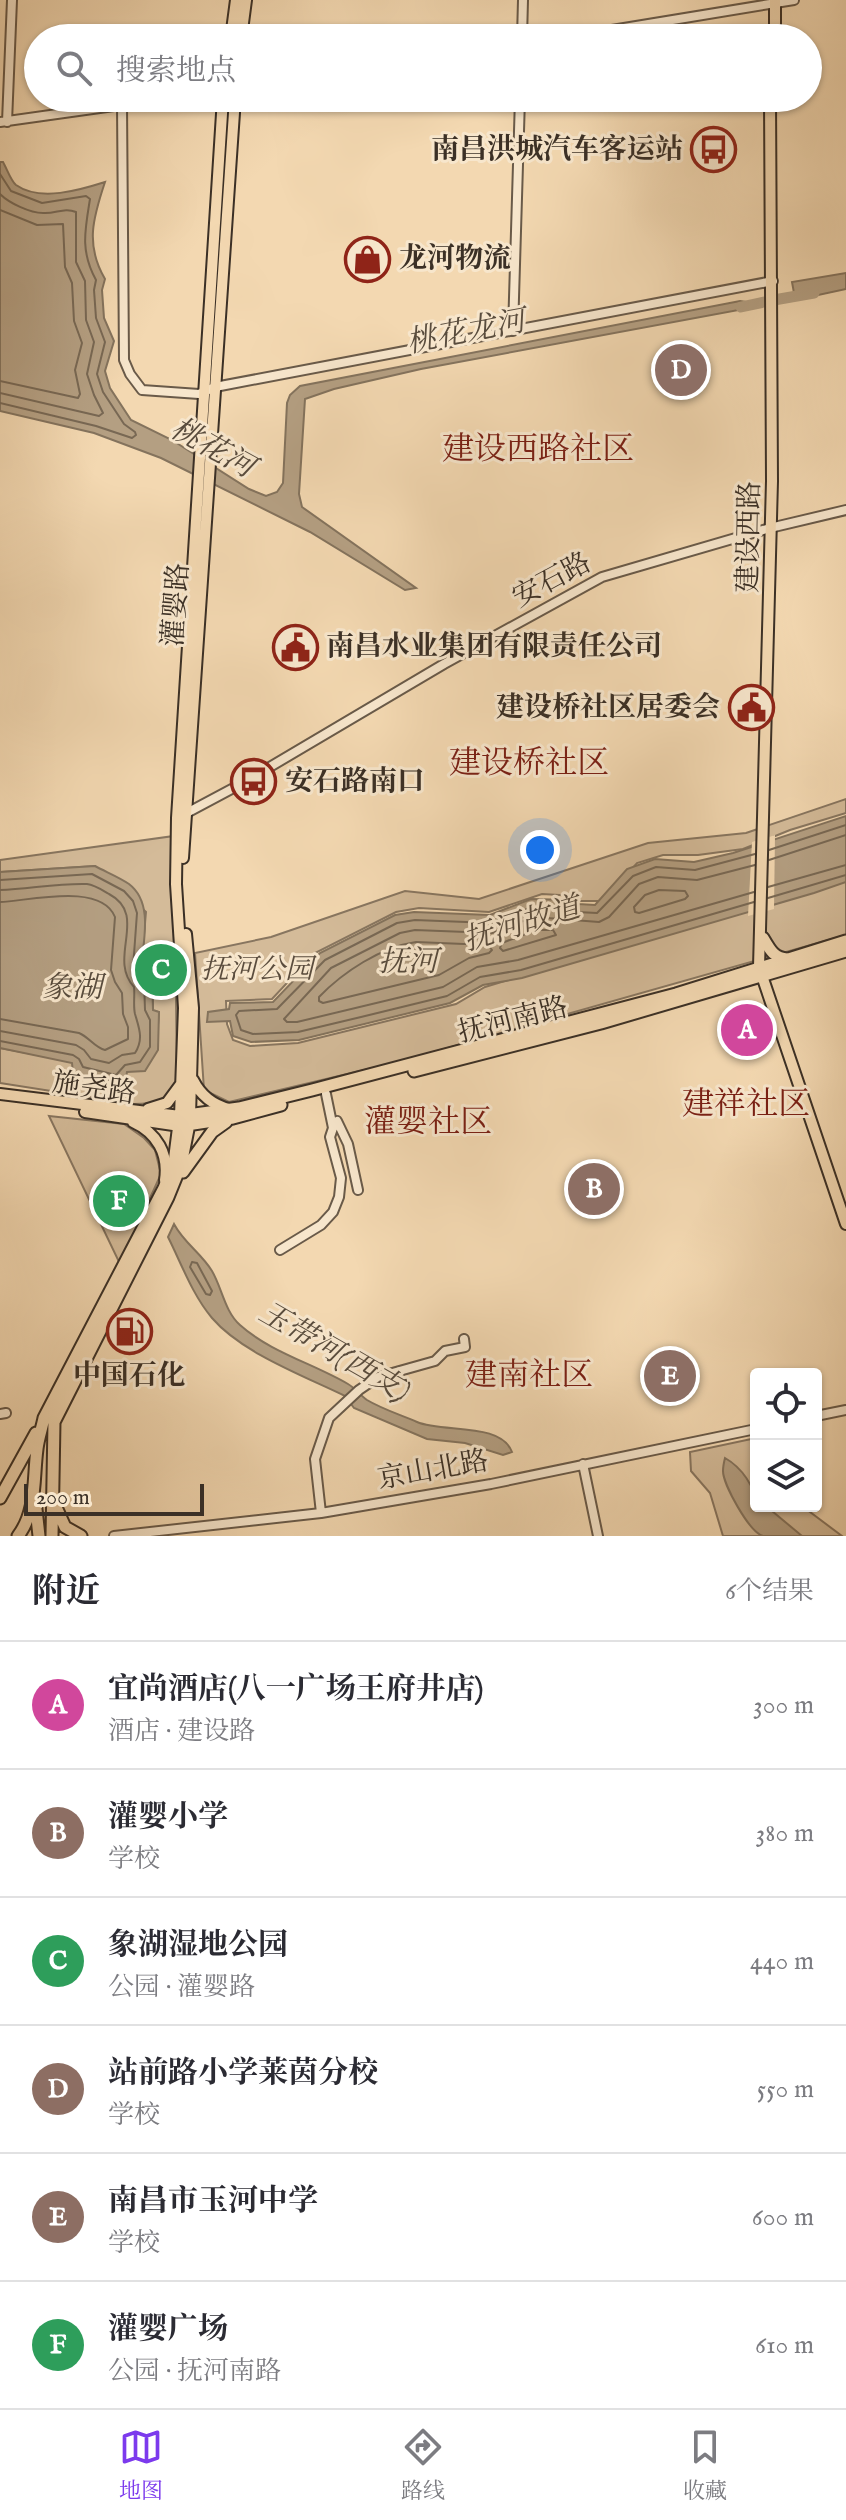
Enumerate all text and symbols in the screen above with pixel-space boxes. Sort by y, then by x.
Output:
search box [24,24,822,112]
icon: search [52,46,96,90]
text: 搜索地点 [116,53,236,91]
bus stop icon: 南昌洪城汽车客运站 [690,126,738,174]
place label: 南昌洪城汽车客运站 [431,133,683,168]
shop icon: 龙河物流 [344,235,392,283]
place label: 龙河物流 [399,242,511,277]
water label: 桃花龙河 [403,302,533,363]
pin: D [655,340,707,400]
water label: 桃花河 [163,411,265,490]
district label: 建设西路社区 [442,430,634,471]
street label: 建设西路 [732,481,768,593]
street label: 安石路 [507,546,597,616]
street label: 灌婴路 [157,562,197,648]
public building icon: 南昌水业集团有限责任公司 [271,623,319,671]
place label: 南昌水业集团有限责任公司 [326,630,662,665]
public building icon: 建设桥社区居委会 [727,684,775,732]
place label: 建设桥社区居委会 [496,691,720,726]
district label: 建设桥社区 [449,744,609,785]
bus stop icon: 安石路南口 [230,758,278,806]
place label: 安石路南口 [285,765,425,800]
your location [520,830,560,870]
water label: 抚河故道 [459,888,589,961]
pin: C [135,940,187,1000]
water label: 抚河 [378,944,443,982]
park label: 抚河公园 [201,953,317,988]
water label: 象湖 [42,970,107,1008]
street label: 抚河南路 [454,990,572,1052]
pin: A [721,1000,773,1060]
street label: 施尧路 [50,1066,138,1112]
district label: 建祥社区 [682,1085,810,1126]
district label: 灌婴社区 [364,1103,492,1144]
pin: B [568,1159,620,1219]
pin: F [93,1171,145,1231]
water label: 玉带河(西支) [252,1294,416,1412]
fuel station icon: 中国石化 [105,1308,153,1356]
pin: E [644,1346,696,1406]
district label: 建南社区 [465,1356,593,1397]
place label: 中国石化 [73,1359,185,1394]
map controls [750,1368,822,1512]
button: locate [750,1368,822,1440]
button: layers [750,1440,822,1512]
street label: 京山北路 [375,1444,491,1498]
scale bar [24,1480,204,1516]
text: 200 m [36,1484,90,1512]
text: 附近 [32,1571,100,1614]
text: 6个结果 [725,1575,814,1608]
text: 宜尚酒店(八一广场王府井店) [108,1671,483,1709]
text: A [49,1689,67,1722]
text: 300 m [753,1689,814,1722]
text: 酒店 · 建设路 [108,1715,255,1748]
text: 灌婴小学 [108,1799,228,1837]
text: B [49,1817,67,1850]
text: 380 m [756,1817,814,1850]
text: 学校 [108,1843,160,1876]
text: 象湖湿地公园 [108,1927,288,1965]
text: C [49,1945,67,1978]
text: 440 m [750,1945,814,1978]
text: 公园 · 灌婴路 [108,1971,255,2004]
text: 站前路小学莱茵分校 [108,2055,378,2093]
text: D [48,2073,68,2106]
text: 550 m [757,2073,814,2106]
text: 学校 [108,2099,160,2132]
text: 南昌市玉河中学 [108,2183,318,2221]
text: E [49,2201,67,2234]
text: 600 m [752,2201,814,2234]
text: 学校 [108,2227,160,2260]
text: 灌婴广场 [108,2311,228,2349]
text: F [50,2329,66,2362]
text: 610 m [755,2329,814,2362]
text: 公园 · 抚河南路 [108,2355,281,2388]
tab: 地图 [119,2425,163,2506]
tab: 路线 [401,2425,445,2506]
tab: 收藏 [683,2425,727,2506]

